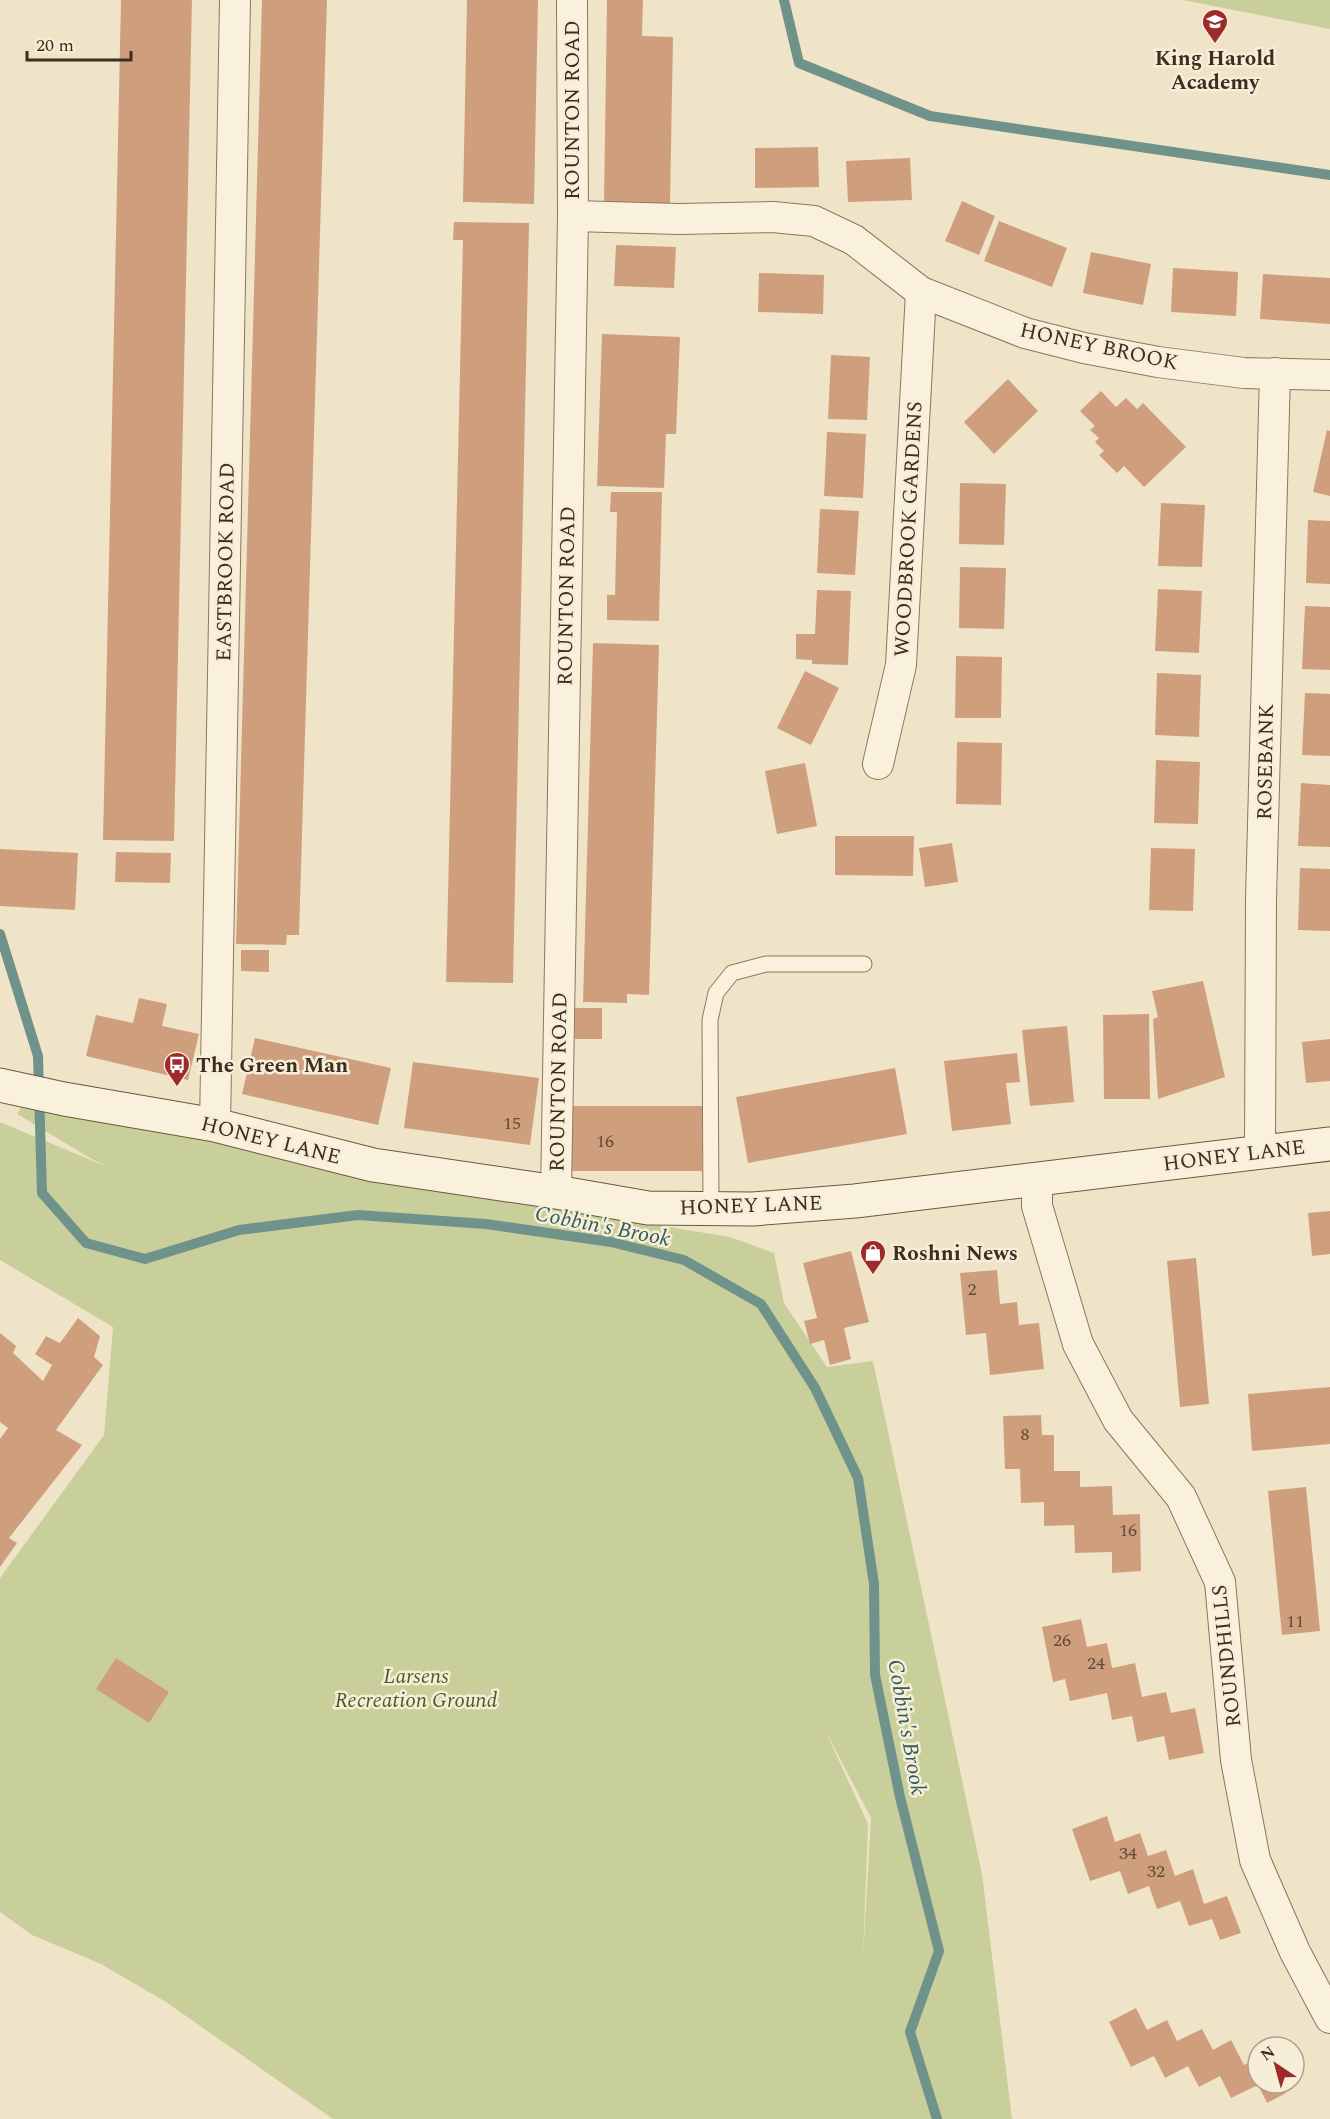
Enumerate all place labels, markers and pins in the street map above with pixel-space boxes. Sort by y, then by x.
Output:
school or university icon: King Harold Academy [1200,7,1230,45]
place label: King Harold Academy [1155,43,1275,99]
bus stop icon: The Green Man [162,1050,192,1088]
place label: The Green Man [196,1050,348,1082]
shop icon: Roshni News [858,1238,888,1276]
place label: Roshni News [892,1238,1018,1270]

